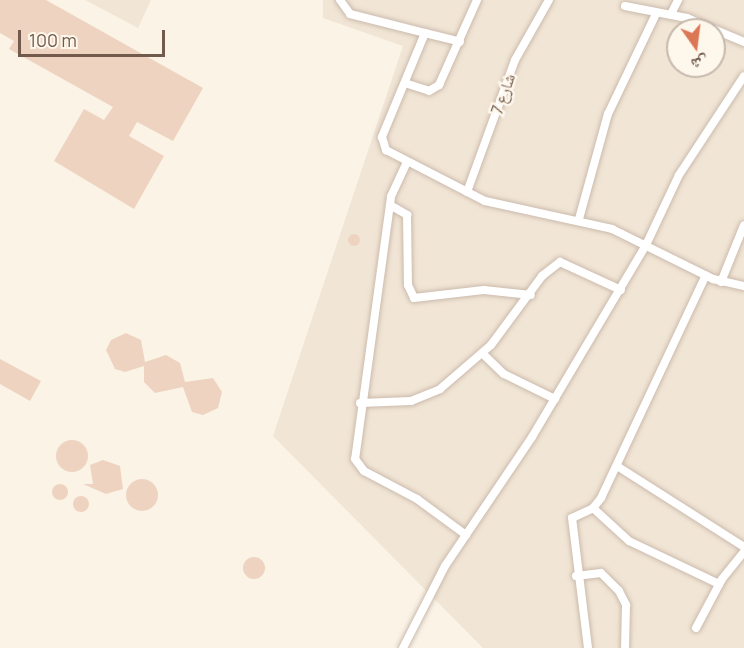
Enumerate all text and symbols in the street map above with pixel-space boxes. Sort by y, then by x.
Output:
scale bar [21,18,168,56]
north arrow [666,18,726,78]
text: 100 m [29,28,77,52]
text: ش [689,51,711,76]
street label: شارع 7 [487,71,519,117]

